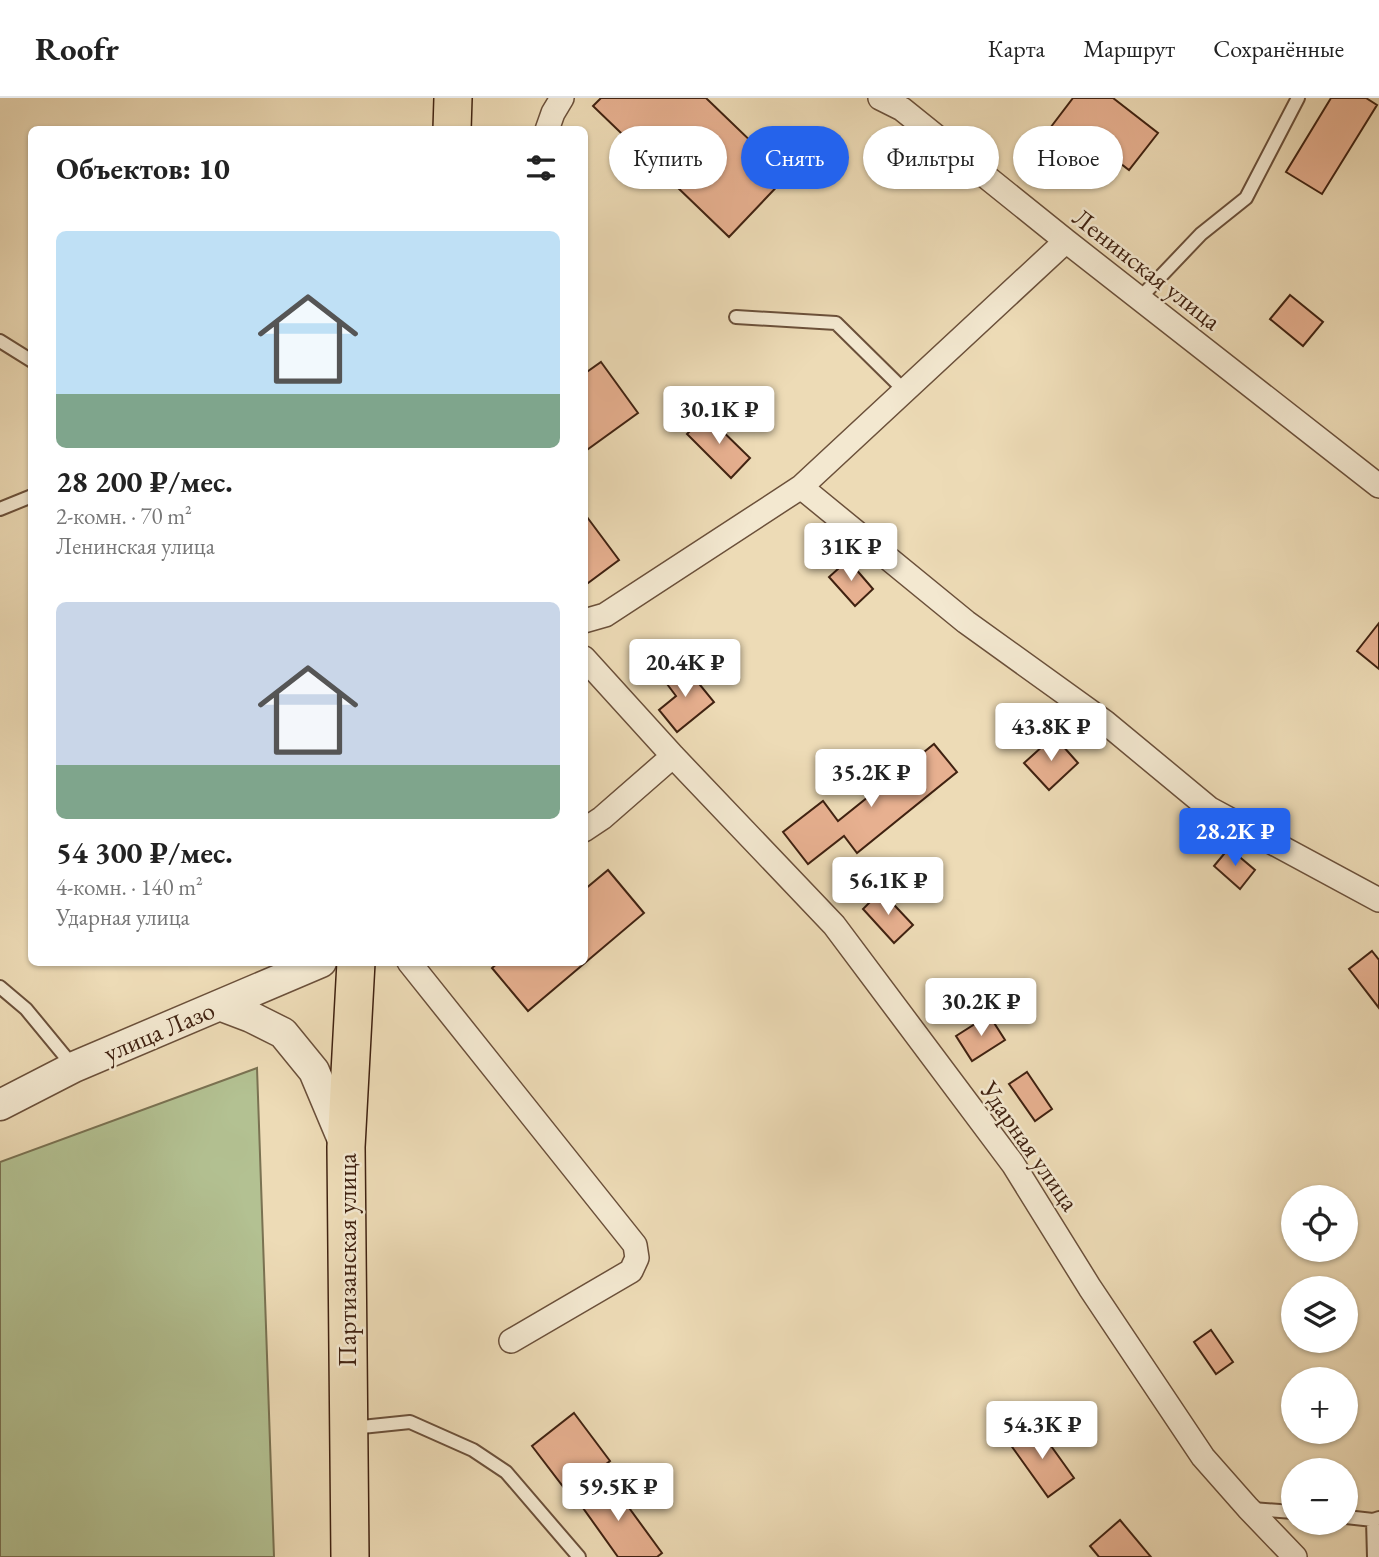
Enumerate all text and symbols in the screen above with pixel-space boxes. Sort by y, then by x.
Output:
text: Roofr [35,27,119,70]
text: Карта [988,33,1045,64]
text: Маршрут [1083,33,1175,64]
text: Сохранённые [1213,33,1344,64]
chip: Купить [609,126,727,189]
chip: Снять [741,126,849,189]
chip: Фильтры [863,126,999,189]
chip: Новое [1013,126,1123,189]
text: Объектов: 10 [56,149,230,188]
icon: filters [522,149,560,187]
street label: Ленинская улица [1066,200,1229,338]
icon: home [245,276,371,402]
pin: 30.1K ₽ [654,386,784,446]
text: 30.1K ₽ [679,394,759,424]
text: 28 200 ₽/мес. [56,462,233,501]
text: 2-комн. · 70 m² [56,501,192,531]
pin: 31K ₽ [802,524,900,583]
text: Ленинская улица [56,531,215,561]
text: 31K ₽ [820,531,882,561]
pin: 20.4K ₽ [620,640,750,699]
icon: home [245,647,371,773]
text: 20.4K ₽ [645,647,725,677]
pin: 43.8K ₽ [986,704,1116,763]
text: 43.8K ₽ [1011,711,1091,741]
pin: 35.2K ₽ [806,750,936,809]
text: 35.2K ₽ [831,757,911,787]
pin: 28.2K ₽ [1170,808,1300,868]
text: 28.2K ₽ [1195,816,1275,846]
text: 54 300 ₽/мес. [56,833,233,872]
pin: 56.1K ₽ [823,858,953,917]
text: 56.1K ₽ [848,865,928,895]
text: 4-комн. · 140 m² [56,872,203,902]
text: Ударная улица [56,902,190,932]
pin: 30.2K ₽ [916,978,1046,1038]
text: 30.2K ₽ [941,986,1021,1016]
street label: улица Лазо [98,992,220,1070]
street label: Ударная улица [972,1074,1088,1218]
street label: Партизанская улица [330,1152,364,1367]
map controls [1281,1185,1358,1535]
button: locate [1281,1185,1358,1262]
button: layers [1281,1276,1358,1353]
button: + [1281,1367,1358,1444]
pin: 54.3K ₽ [977,1402,1107,1461]
text: 54.3K ₽ [1002,1409,1082,1439]
button: − [1281,1458,1358,1535]
pin: 59.5K ₽ [553,1464,683,1523]
text: 59.5K ₽ [578,1471,658,1501]

